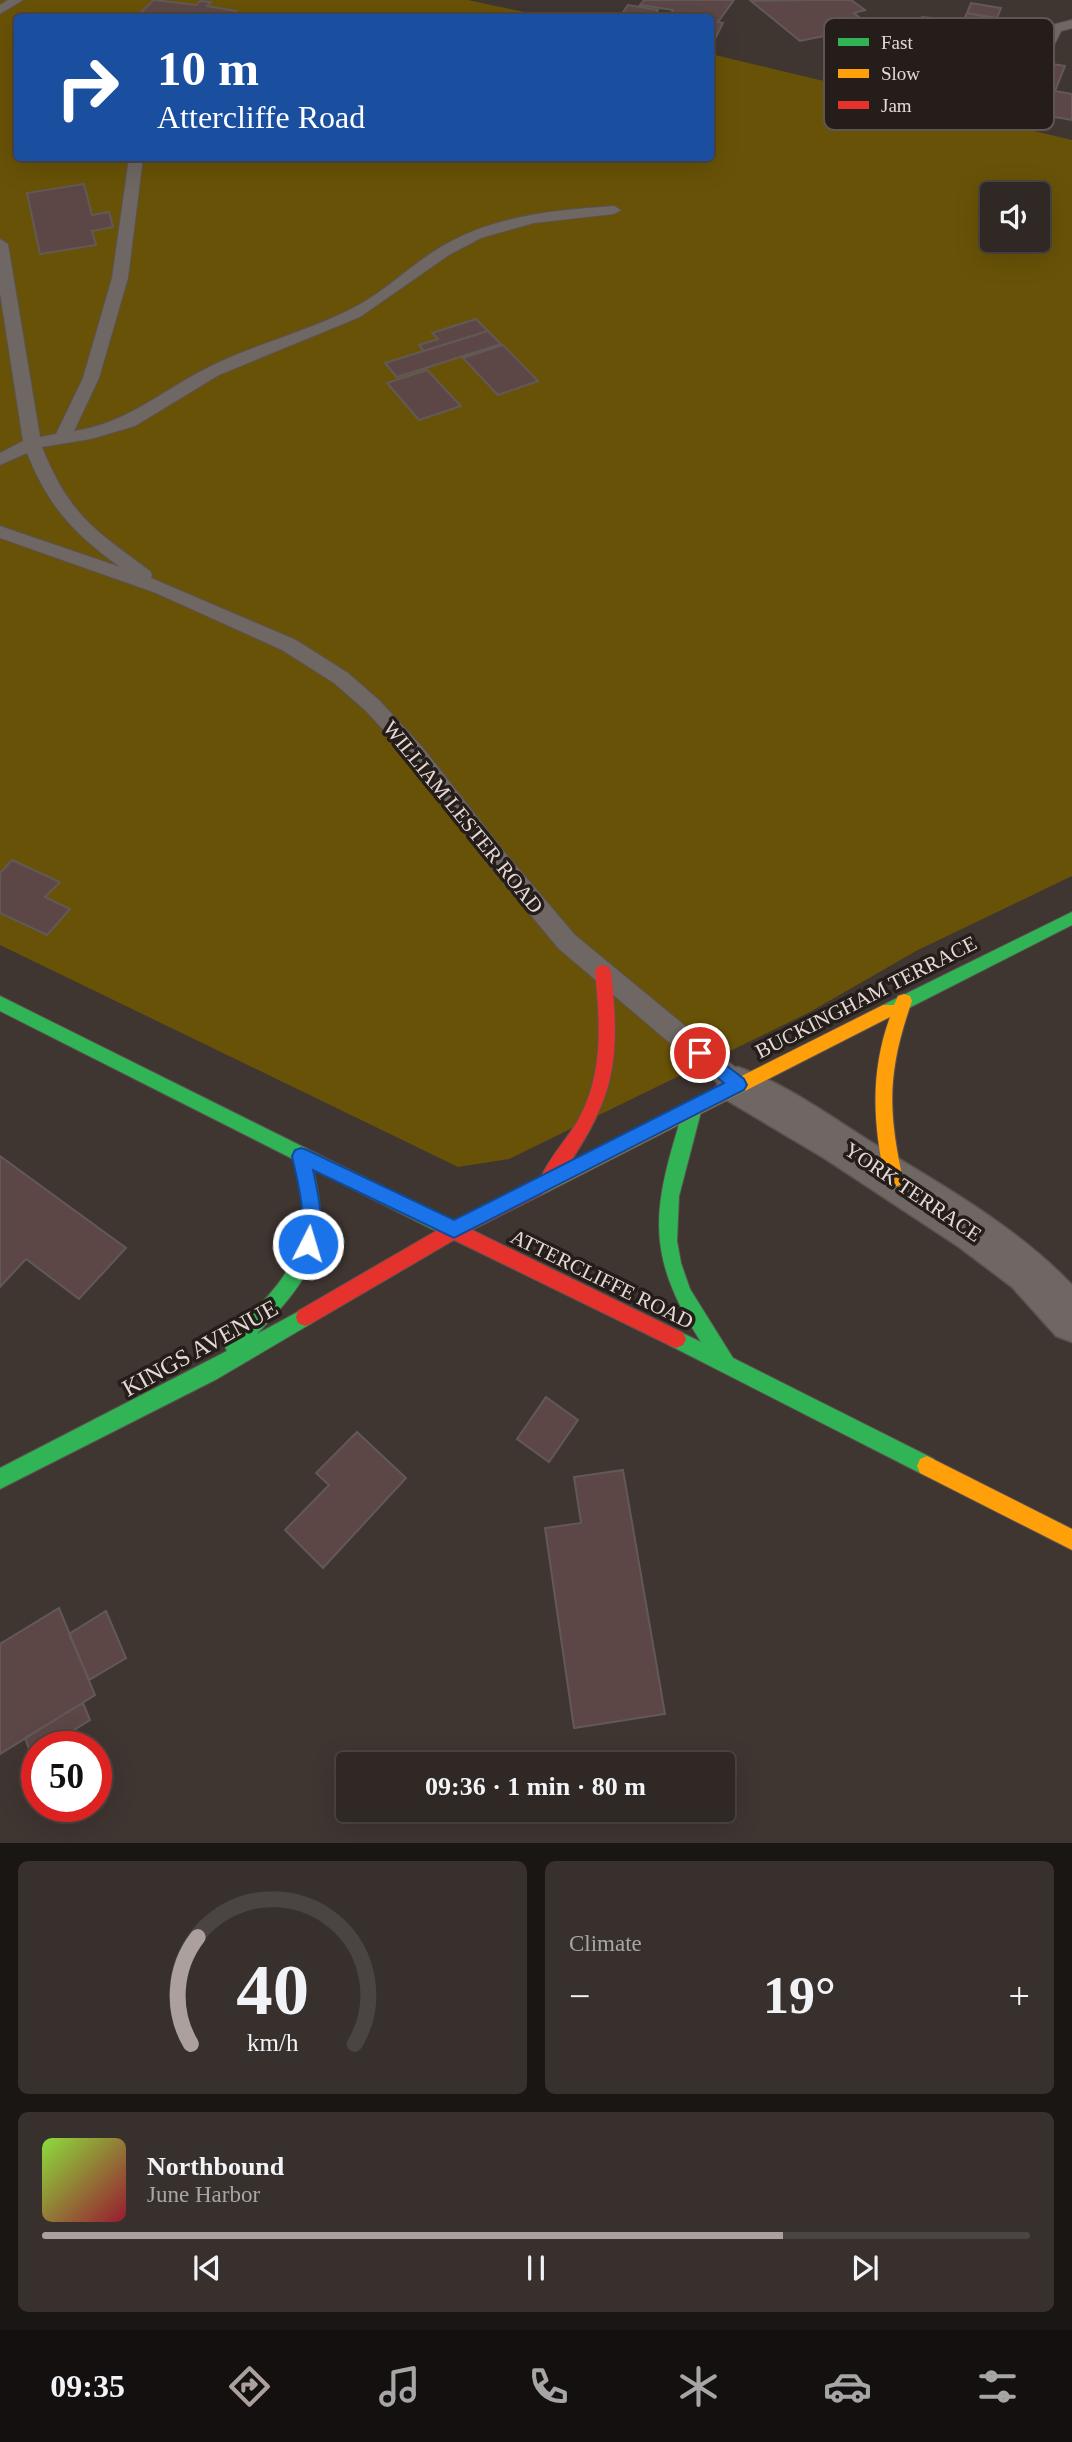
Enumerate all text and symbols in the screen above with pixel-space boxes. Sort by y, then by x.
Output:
legend [824,18,1054,130]
text: Fast [881,32,913,53]
text: 10 m [157,41,259,96]
icon: right [42,42,133,133]
text: Slow [881,63,920,84]
text: Jam [881,95,912,116]
text: Attercliffe Road [157,99,365,135]
map controls [980,182,1050,252]
button: sound [980,182,1050,252]
street label: WILLIAM LESTER ROAD [378,716,548,918]
street label: BUCKINGHAM TERRACE [751,931,981,1063]
pin [670,1023,730,1083]
icon: arrive [681,1034,719,1072]
street label: YORK TERRACE [840,1137,986,1247]
position arrow [271,1207,345,1281]
street label: ATTERCLIFFE ROAD [507,1224,697,1334]
street label: KINGS AVENUE [118,1295,282,1401]
speed limit sign: 50 [21,1731,112,1822]
text: 09:36 · 1 min · 80 m [425,1772,646,1801]
text: Climate [569,1931,642,1956]
text: 40 [236,1949,309,2030]
text: 19° [763,1967,836,2024]
text: − [569,1975,590,2017]
text: + [1009,1975,1030,2017]
text: km/h [247,2028,299,2055]
text: Northbound [147,2152,284,2181]
text: June Harbor [147,2182,260,2207]
icon: previous [188,2249,226,2287]
icon: pause [517,2249,555,2287]
icon: next [846,2249,884,2287]
icon: directions [225,2362,274,2411]
icon: music [375,2362,424,2411]
icon: phone [524,2362,573,2411]
icon: climate [674,2362,723,2411]
icon: car [823,2362,872,2411]
icon: filters [973,2362,1022,2411]
text: 09:35 [50,2368,125,2404]

